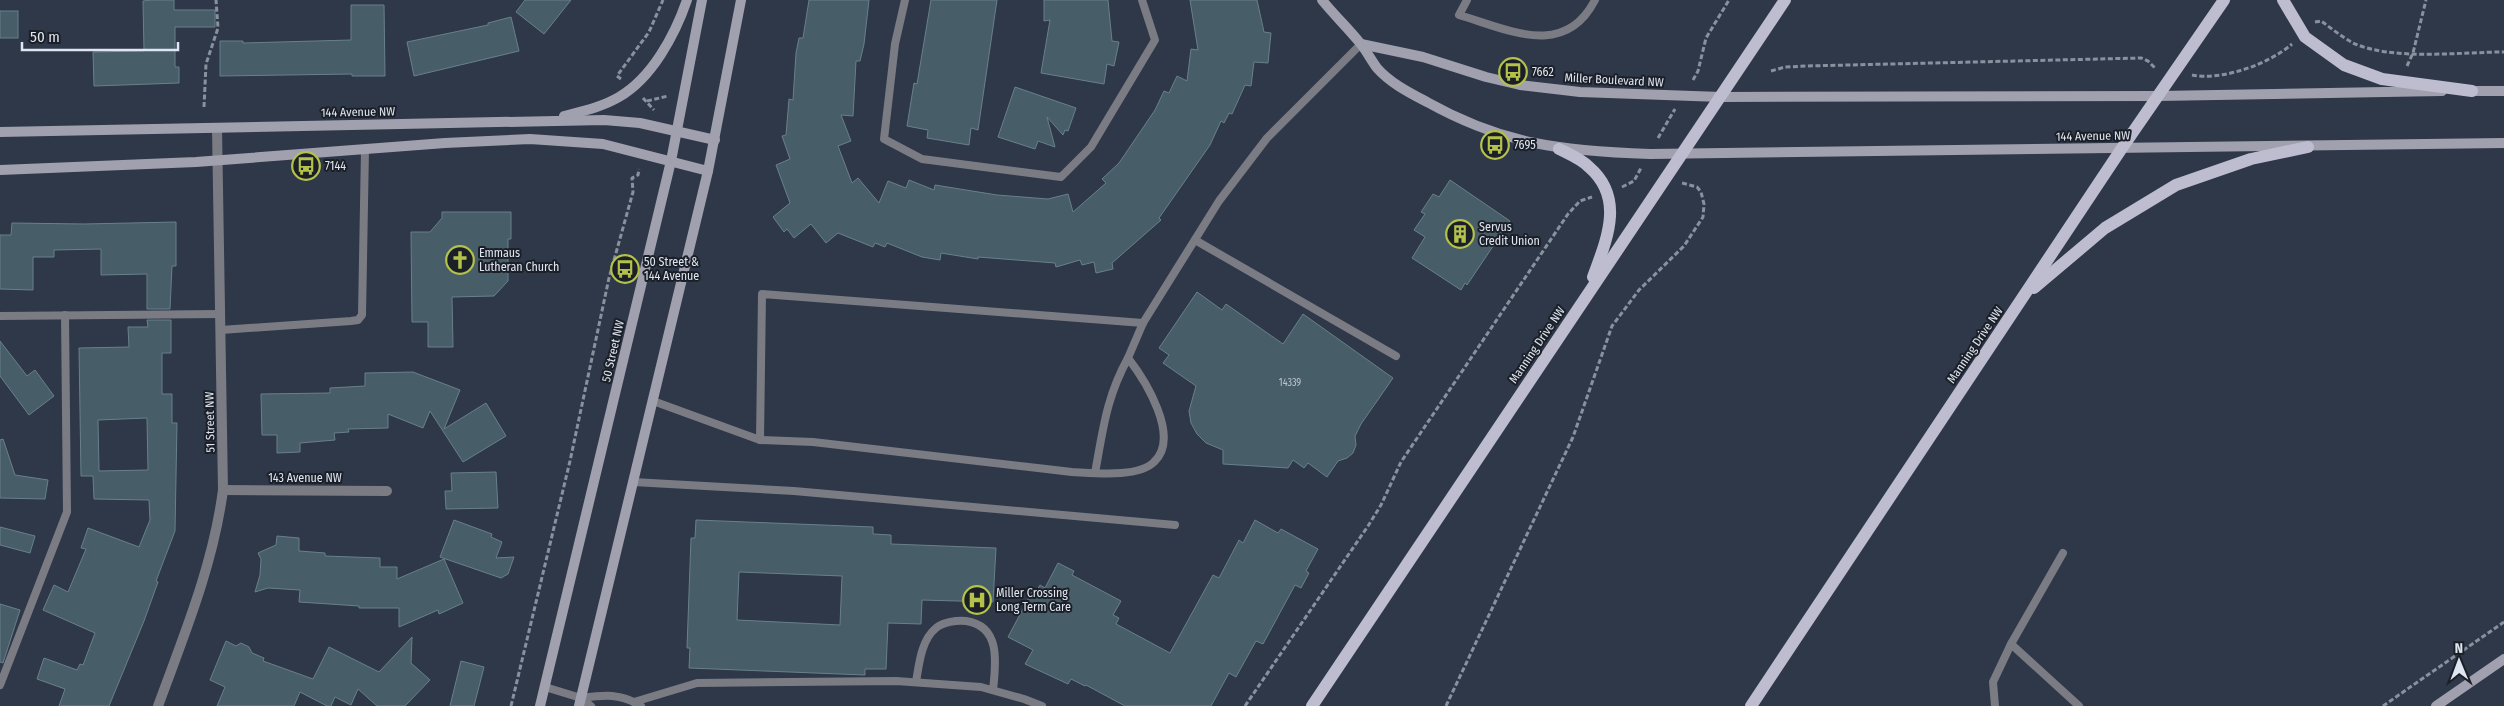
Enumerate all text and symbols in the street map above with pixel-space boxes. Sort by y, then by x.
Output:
scale bar [22,20,179,52]
text: 50 m [30,28,60,46]
bus stop icon: 7662 [1498,57,1528,87]
place label: 7662 [1532,65,1554,79]
street label: Miller Boulevard NW [1564,70,1664,90]
street label: 144 Avenue NW [321,104,395,120]
street label: 144 Avenue NW [2056,128,2130,144]
bus stop icon: 7695 [1480,130,1510,160]
place label: 7695 [1514,138,1536,152]
bus stop icon: 7144 [291,151,321,181]
place label: 7144 [325,159,346,173]
building icon: Servus Credit Union [1445,219,1475,249]
place label: Servus Credit Union [1479,220,1540,248]
church icon: Emmaus Lutheran Church [445,245,475,275]
place label: Emmaus Lutheran Church [479,246,559,274]
bus stop icon: 50 Street & 144 Avenue [610,254,640,284]
place label: 50 Street & 144 Avenue [644,255,699,283]
street label: Manning Drive NW [1506,304,1568,386]
street label: Manning Drive NW [1944,304,2006,386]
street label: 50 Street NW [599,319,627,383]
house number: 14339 [1279,377,1301,389]
street label: 51 Street NW [202,391,218,453]
street label: 143 Avenue NW [268,471,342,485]
hospital icon: Miller Crossing Long Term Care [962,585,992,615]
place label: Miller Crossing Long Term Care [996,586,1071,614]
north arrow [2434,636,2484,686]
text: N [2454,640,2463,657]

